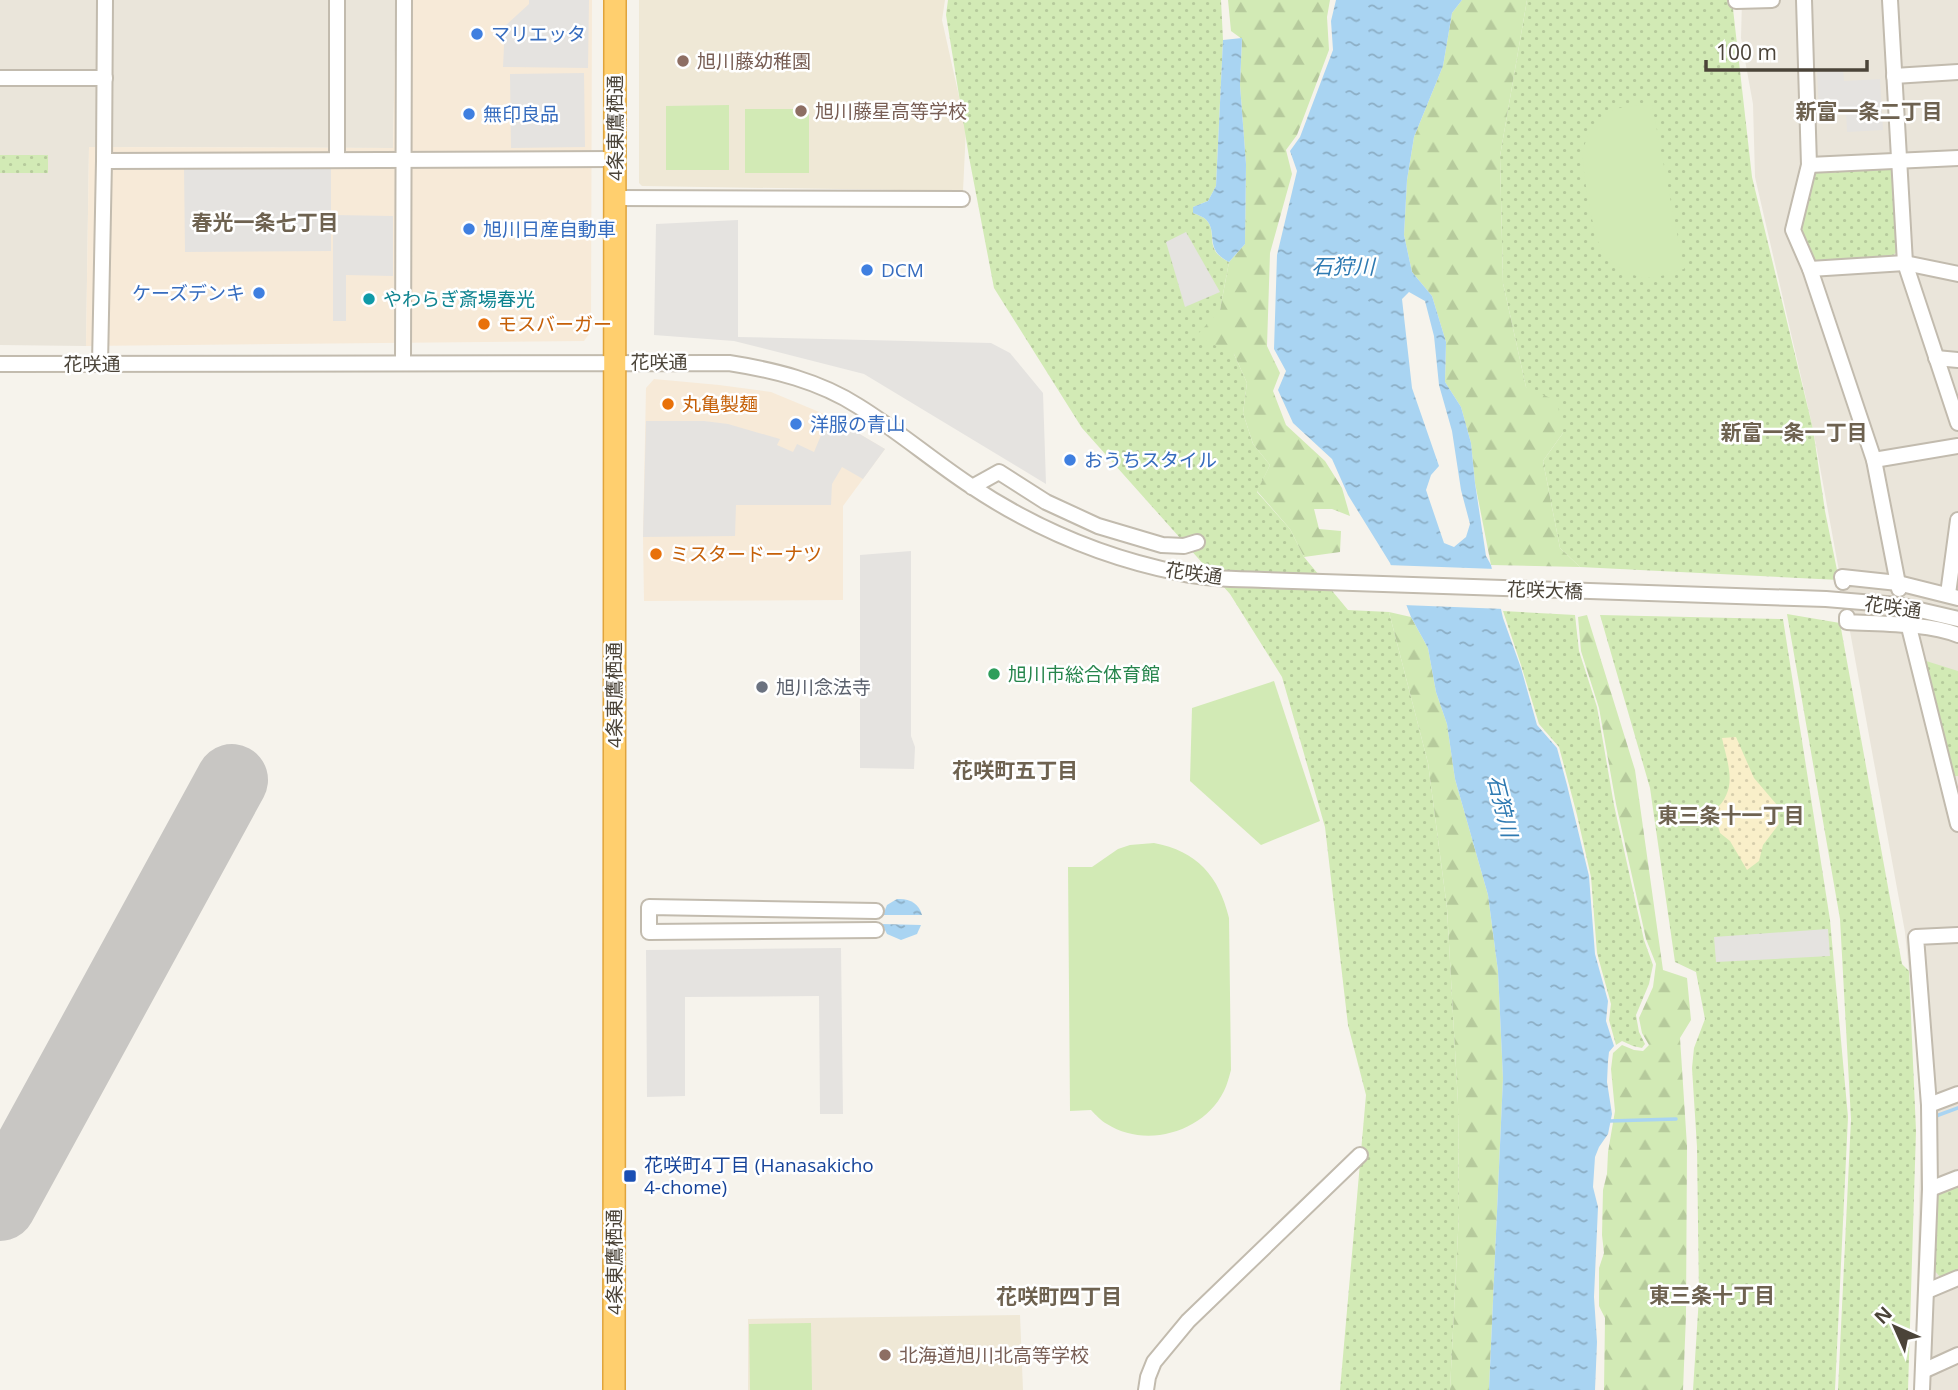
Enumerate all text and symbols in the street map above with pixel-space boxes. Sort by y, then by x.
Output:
place label: マリエッタ [491,21,586,47]
marker: マリエッタ [469,26,485,42]
scale bar [1706,28,1867,72]
text: 100 m [1716,38,1777,66]
place label: 旭川藤幼稚園 [697,48,811,74]
marker: 旭川藤幼稚園 [675,53,691,69]
street label: 4条東鷹栖通 [602,75,628,181]
district label: 新富一条二丁目 [1796,97,1943,125]
place label: 旭川藤星高等学校 [815,98,967,124]
place label: 無印良品 [483,101,559,127]
marker: 旭川藤星高等学校 [793,103,809,119]
marker: 無印良品 [461,106,477,122]
district label: 春光一条七丁目 [192,208,339,236]
place label: 旭川日産自動車 [483,216,616,242]
marker: 旭川日産自動車 [461,221,477,237]
water label: 石狩川 [1312,252,1376,280]
place label: DCM [881,257,924,283]
marker: DCM [859,262,875,278]
place label: ケーズデンキ [132,280,245,306]
marker: ケーズデンキ [251,285,267,301]
place label: やわらぎ斎場春光 [383,286,535,312]
marker: やわらぎ斎場春光 [361,291,377,307]
place label: モスバーガー [498,311,612,337]
marker: モスバーガー [476,316,492,332]
street label: 花咲通 [630,349,688,375]
street label: 花咲通 [63,351,121,377]
place label: 丸亀製麺 [682,391,758,417]
marker: 丸亀製麺 [660,396,676,412]
place label: 洋服の青山 [810,411,905,437]
marker: 洋服の青山 [788,416,804,432]
district label: 新富一条一丁目 [1721,418,1868,446]
place label: おうちスタイル [1084,447,1217,473]
marker: おうちスタイル [1062,452,1078,468]
place label: ミスタードーナツ [670,541,822,567]
marker: ミスタードーナツ [648,546,664,562]
street label: 花咲通 [1164,556,1224,590]
street label: 花咲大橋 [1507,576,1583,604]
street label: 花咲通 [1863,590,1923,624]
street label: 4条東鷹栖通 [601,642,627,748]
place label: 旭川市総合体育館 [1008,661,1160,687]
marker: 旭川市総合体育館 [986,666,1002,682]
place label: 旭川念法寺 [776,674,871,700]
marker: 旭川念法寺 [754,679,770,695]
district label: 花咲町五丁目 [952,756,1078,784]
water label: 石狩川 [1482,772,1525,842]
district label: 東三条十一丁目 [1658,801,1805,829]
place label: 花咲町4丁目 (Hanasakicho 4-chome) [644,1152,874,1200]
marker: 花咲町4丁目 (Hanasakicho 4-chome) [622,1168,638,1184]
street label: 4条東鷹栖通 [601,1209,627,1315]
district label: 東三条十丁目 [1649,1281,1775,1309]
district label: 花咲町四丁目 [996,1282,1122,1310]
north arrow [1860,1292,1930,1362]
text: N [1868,1300,1898,1330]
place label: 北海道旭川北高等学校 [899,1342,1089,1368]
marker: 北海道旭川北高等学校 [877,1347,893,1363]

